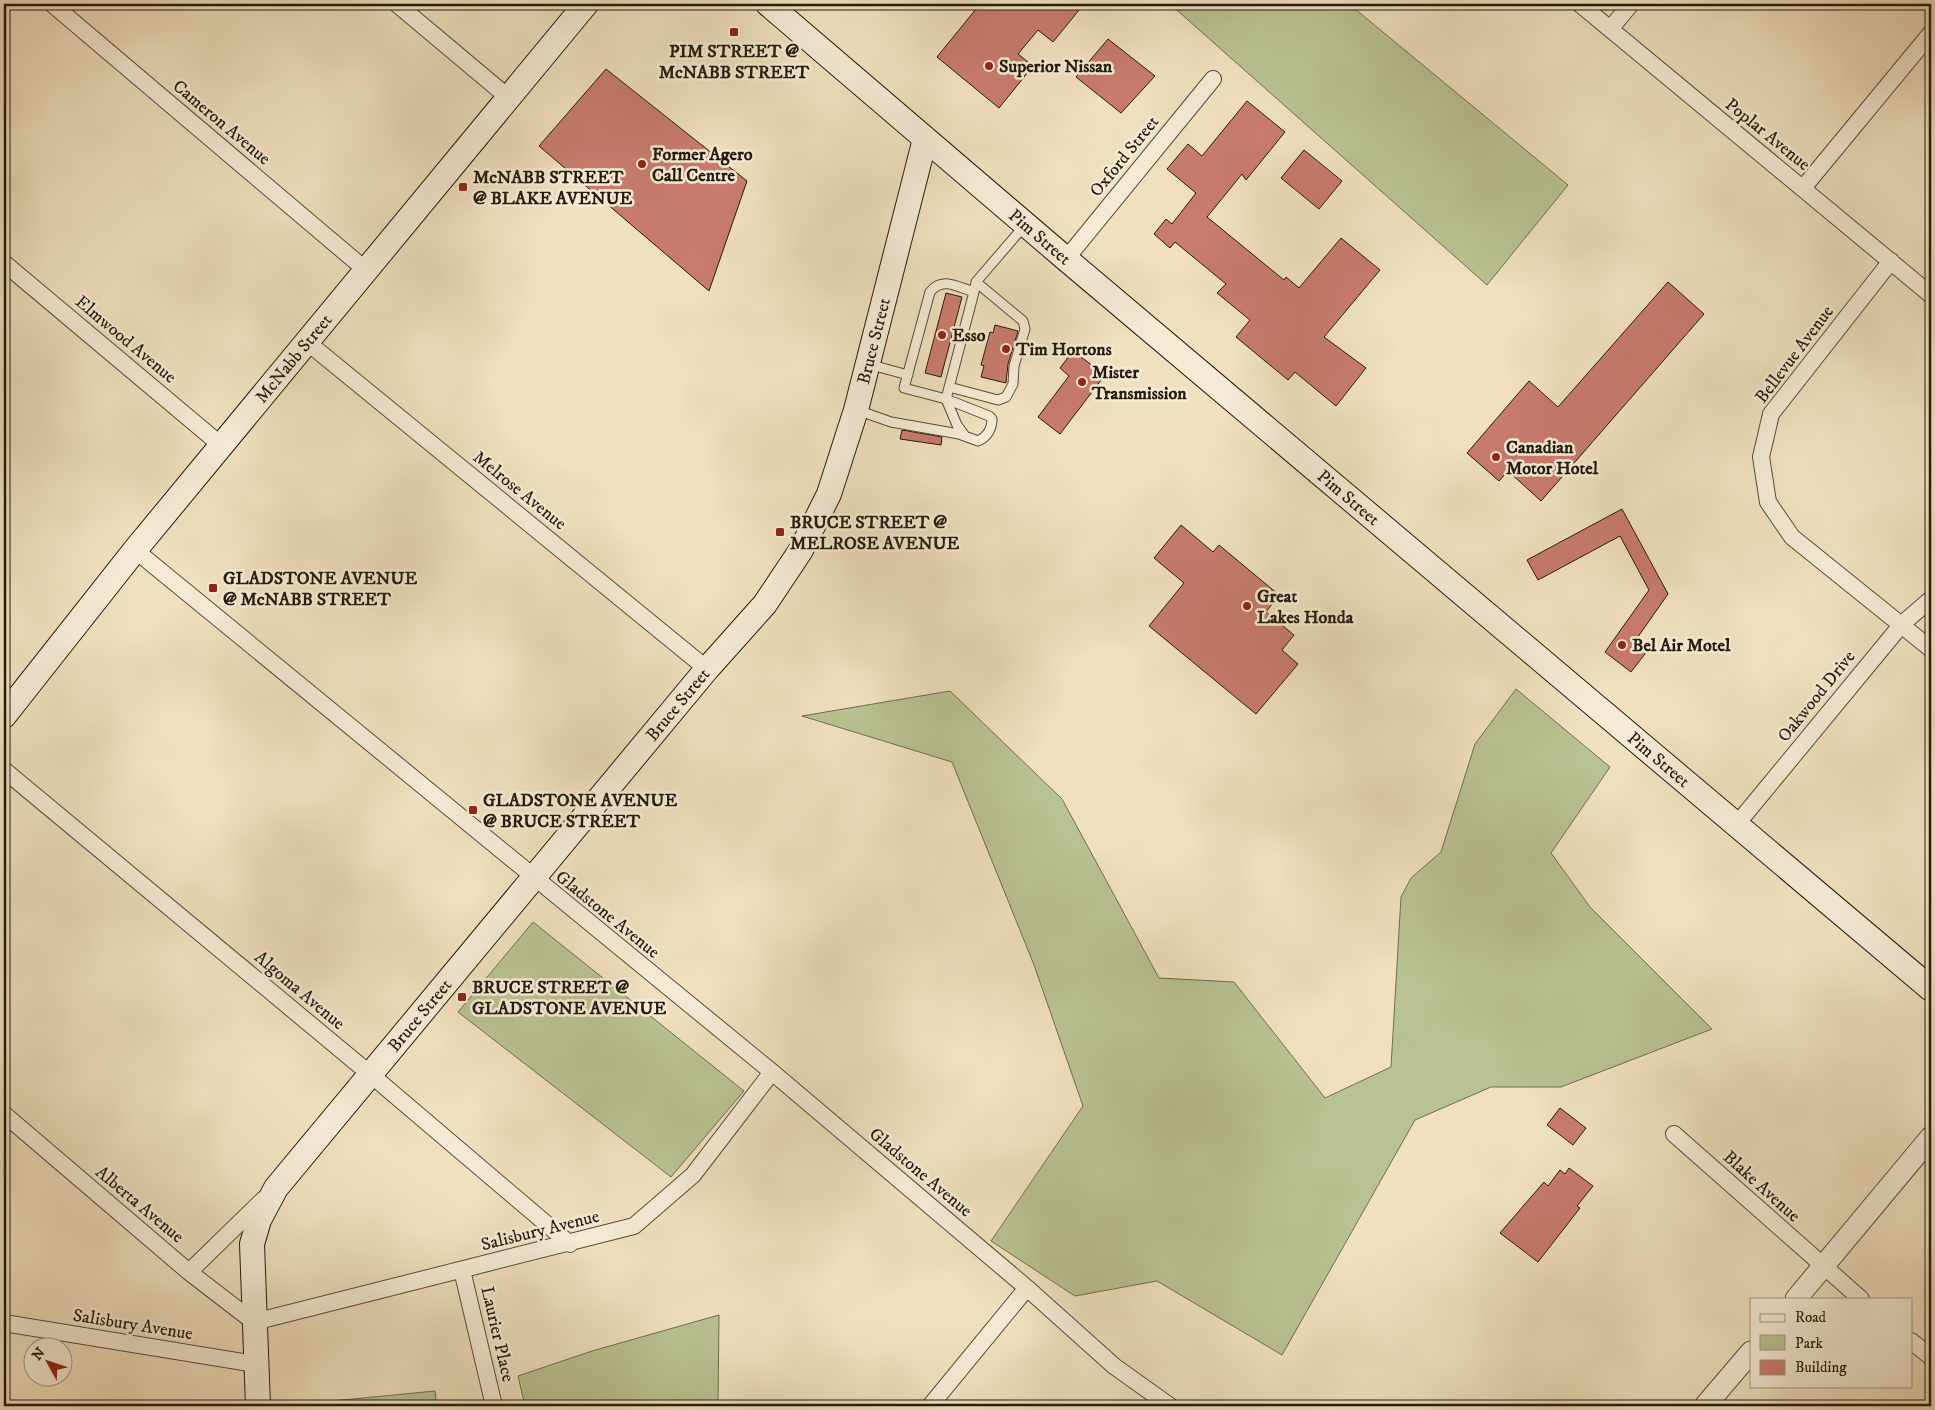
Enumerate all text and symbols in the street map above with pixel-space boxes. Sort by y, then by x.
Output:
marker: PIM STREET @ McNABB STREET [728,26,740,38]
place label: PIM STREET @ McNABB STREET [659,41,810,84]
place label: Superior Nissan [999,56,1113,78]
marker: Superior Nissan [983,60,995,72]
street label: Cameron Avenue [168,75,275,170]
street label: Poplar Avenue [1720,94,1814,176]
street label: Oxford Street [1085,111,1164,202]
place label: Former Agero Call Centre [652,144,753,187]
marker: Former Agero Call Centre [636,158,648,170]
place label: McNABB STREET @ BLAKE AVENUE [473,167,633,210]
marker: McNABB STREET @ BLAKE AVENUE [457,181,469,193]
street label: Pim Street [1004,205,1075,270]
street label: Elmwood Avenue [70,291,180,388]
street label: Bruce Street [853,296,896,387]
street label: Bellevue Avenue [1751,301,1839,408]
street label: McNabb Street [251,310,337,408]
place label: Esso [952,325,986,347]
marker: Esso [936,329,948,341]
place label: Tim Hortons [1015,339,1112,361]
marker: Tim Hortons [1000,343,1012,355]
place label: Mister Transmission [1091,362,1187,405]
marker: Mister Transmission [1076,376,1088,388]
place label: Canadian Motor Hotel [1506,437,1599,480]
street label: Melrose Avenue [468,446,570,535]
marker: Canadian Motor Hotel [1490,451,1502,463]
street label: Pim Street [1312,466,1384,531]
place label: BRUCE STREET @ MELROSE AVENUE [790,512,960,555]
marker: BRUCE STREET @ MELROSE AVENUE [774,526,786,538]
place label: GLADSTONE AVENUE @ McNABB STREET [223,568,418,611]
marker: GLADSTONE AVENUE @ McNABB STREET [207,582,219,594]
place label: Great Lakes Honda [1257,586,1354,629]
marker: Great Lakes Honda [1241,600,1253,612]
place label: Bel Air Motel [1632,635,1731,657]
marker: Bel Air Motel [1616,639,1628,651]
street label: Oakwood Drive [1773,646,1860,747]
street label: Bruce Street [642,664,715,746]
street label: Pim Street [1622,727,1694,793]
place label: GLADSTONE AVENUE @ BRUCE STREET [483,790,678,833]
marker: GLADSTONE AVENUE @ BRUCE STREET [467,804,479,816]
street label: Gladstone Avenue [551,866,664,964]
street label: Algoma Avenue [250,947,349,1035]
street label: Bruce Street [384,975,457,1057]
place label: BRUCE STREET @ GLADSTONE AVENUE [472,977,667,1020]
marker: BRUCE STREET @ GLADSTONE AVENUE [456,991,468,1003]
street label: Gladstone Avenue [864,1123,976,1222]
street label: Blake Avenue [1718,1146,1804,1227]
street label: Alberta Avenue [91,1161,188,1248]
street label: Salisbury Avenue [479,1206,602,1256]
street label: Laurier Place [475,1284,519,1384]
legend [1750,1298,1912,1388]
street label: Salisbury Avenue [71,1305,194,1345]
text: Road [1795,1308,1827,1327]
text: Park [1795,1334,1824,1353]
north arrow [22,1338,72,1388]
text: N [28,1344,50,1364]
text: Building [1795,1358,1847,1377]

